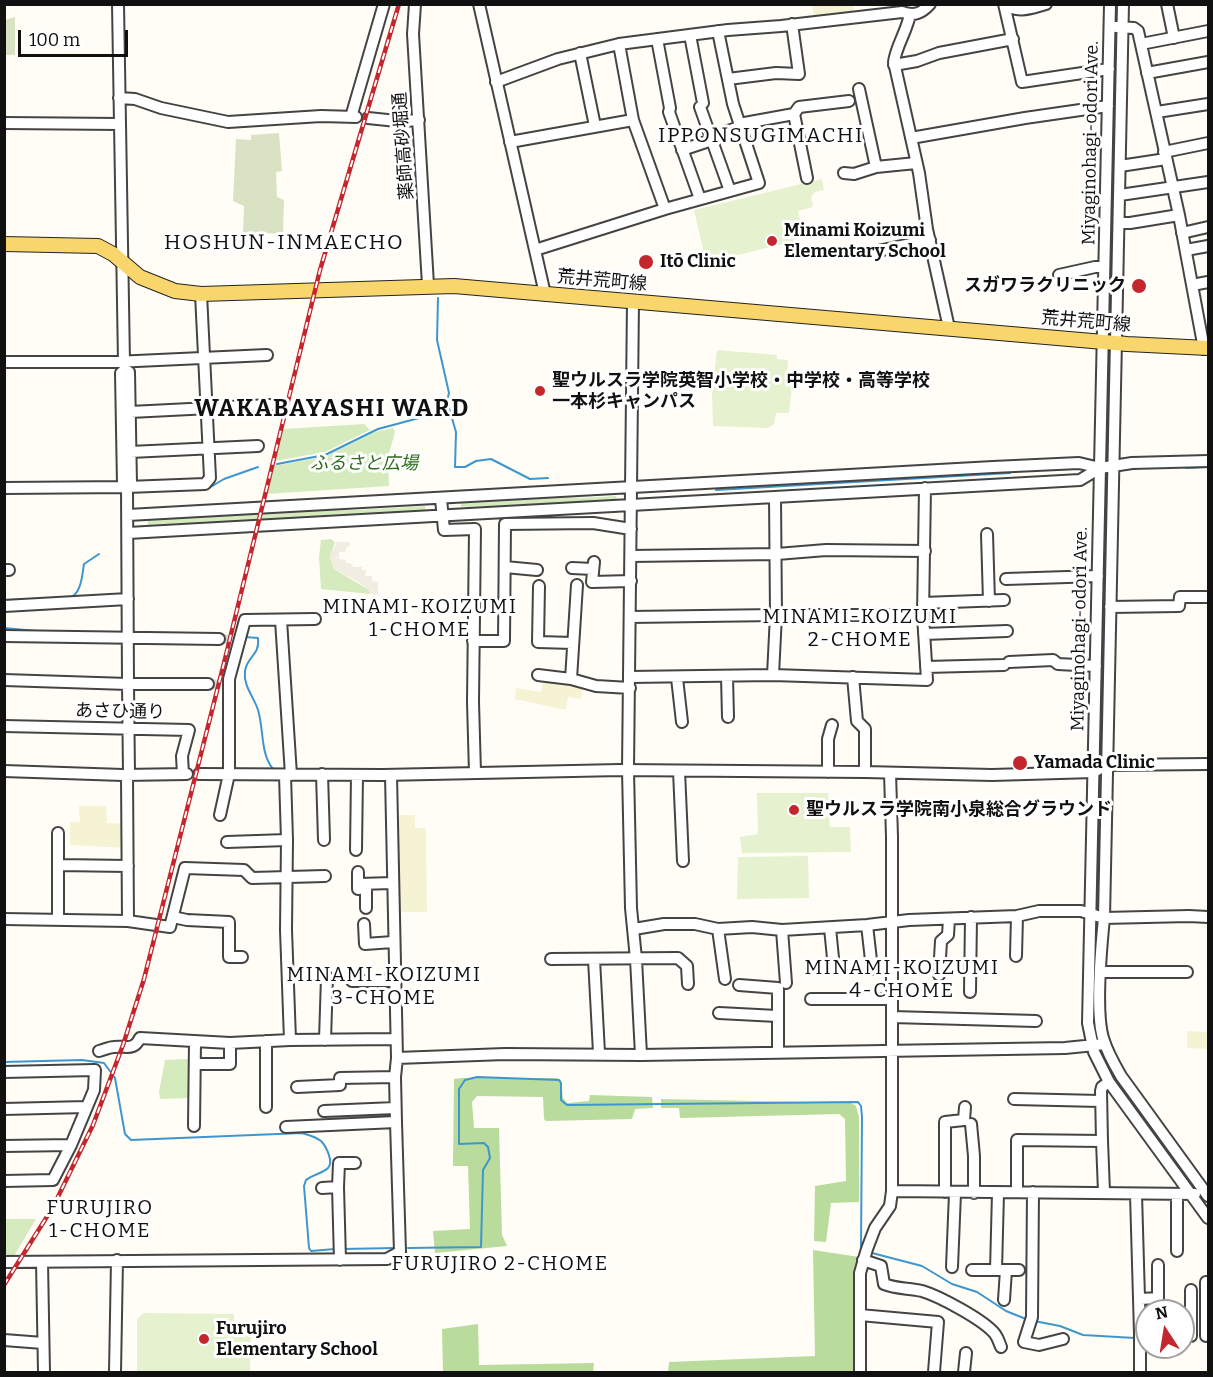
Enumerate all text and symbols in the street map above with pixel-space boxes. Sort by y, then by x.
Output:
scale bar [21,18,130,56]
text: 100 m [29,29,80,51]
street label: Miyaginohagi-odori Ave. [1078,41,1104,245]
street label: 薬師高砂堀通 [389,91,419,201]
district label: IPPONSUGIMACHI [658,123,864,149]
place label: Minami Koizumi Elementary School [784,220,946,262]
district label: HOSHUN-INMAECHO [164,230,404,256]
marker: Minami Koizumi Elementary School [765,234,779,248]
place label: Itō Clinic [660,251,736,273]
marker: Itō Clinic [637,253,655,271]
street label: 荒井荒町線 [556,266,648,296]
place label: スガワラクリニック [964,275,1126,297]
marker: スガワラクリニック [1130,277,1148,295]
street label: 荒井荒町線 [1040,307,1132,337]
place label: 聖ウルスラ学院英智小学校・中学校・高等学校 一本杉キャンパス [552,370,930,412]
marker: 聖ウルスラ学院英智小学校・中学校・高等学校 一本杉キャンパス [533,384,547,398]
district label: WAKABAYASHI WARD [194,395,470,423]
park label: ふるさと広場 [310,453,418,475]
street label: Miyaginohagi-odori Ave. [1067,527,1093,731]
district label: MINAMI-KOIZUMI 1-CHOME [323,595,517,642]
district label: MINAMI-KOIZUMI 2-CHOME [763,605,957,652]
street label: あさひ通り [75,700,165,724]
place label: Yamada Clinic [1034,752,1155,774]
marker: Yamada Clinic [1011,754,1029,772]
place label: 聖ウルスラ学院南小泉総合グラウンド [806,799,1112,821]
marker: 聖ウルスラ学院南小泉総合グラウンド [787,803,801,817]
district label: MINAMI-KOIZUMI 4-CHOME [805,956,999,1003]
district label: MINAMI-KOIZUMI 3-CHOME [287,963,481,1010]
district label: FURUJIRO 1-CHOME [46,1196,154,1243]
district label: FURUJIRO 2-CHOME [391,1252,609,1276]
north arrow [1135,1299,1195,1359]
text: N [1154,1302,1170,1323]
place label: Furujiro Elementary School [216,1318,378,1360]
marker: Furujiro Elementary School [197,1332,211,1346]

